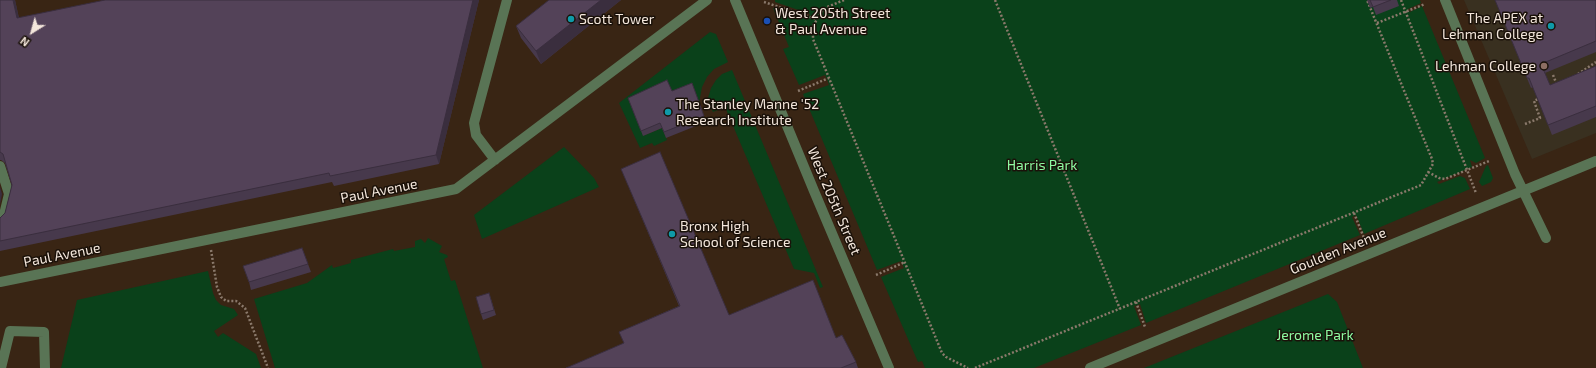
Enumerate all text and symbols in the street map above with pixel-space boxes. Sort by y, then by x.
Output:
place label: West 205th Street & Paul Avenue [775,5,890,38]
place label: The APEX at Lehman College [1442,10,1543,42]
place label: Scott Tower [579,11,654,27]
north arrow [12,12,52,52]
marker: Scott Tower [566,14,576,24]
marker: West 205th Street & Paul Avenue [762,16,772,26]
marker: The APEX at Lehman College [1546,21,1556,31]
text: N [17,34,32,50]
place label: Lehman College [1435,58,1536,74]
marker: Lehman College [1539,61,1549,71]
place label: The Stanley Manne '52 Research Institute [676,96,819,128]
marker: The Stanley Manne '52 Research Institute [663,107,673,117]
street label: West 205th Street [804,145,864,257]
park label: Harris Park [1007,157,1077,173]
street label: Paul Avenue [339,175,419,207]
place label: Bronx High School of Science [680,218,790,250]
street label: Goulden Avenue [1287,224,1389,278]
marker: Bronx High School of Science [667,229,677,239]
street label: Paul Avenue [22,239,102,271]
park label: Jerome Park [1276,327,1354,343]

